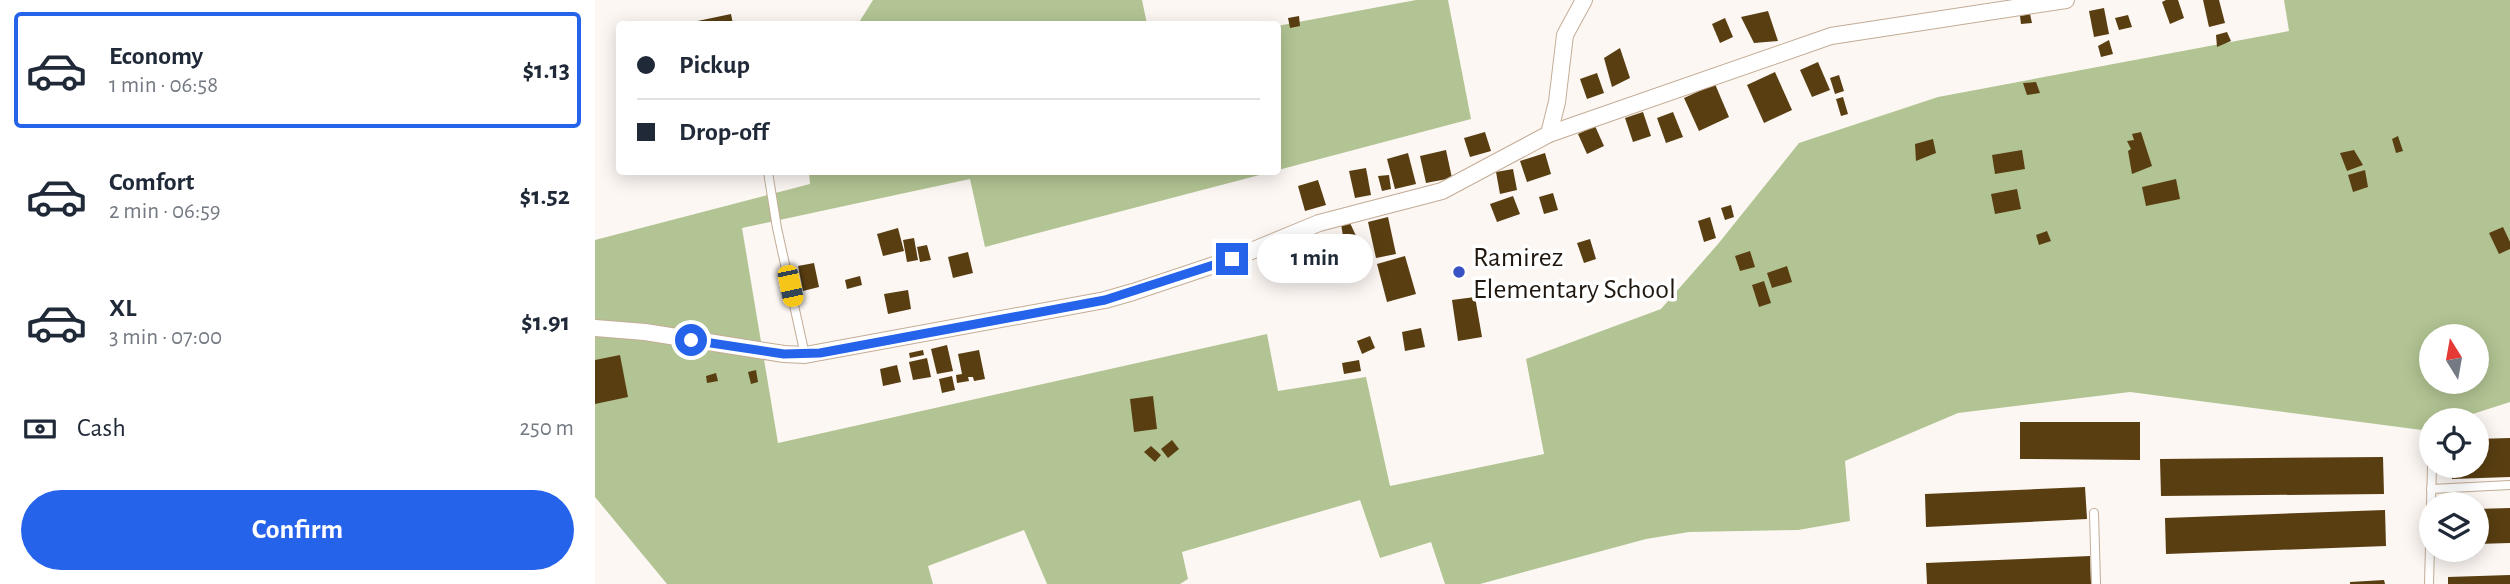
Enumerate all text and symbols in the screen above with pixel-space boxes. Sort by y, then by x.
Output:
icon: car [25,39,88,102]
text: Economy [109,43,203,69]
text: Pickup [679,52,750,78]
text: $1.13 [522,57,570,83]
text: 1 min · 06:58 [109,74,218,97]
text: Drop-off [679,119,768,145]
icon: car [25,165,88,228]
text: Comfort [109,169,194,195]
text: $1.52 [520,183,570,209]
text: 2 min · 06:59 [109,200,221,223]
callout: 1 min [1257,234,1372,284]
route end [1216,243,1248,275]
place label: Ramirez Elementary School [1473,244,1676,304]
text: 1 min [1291,247,1339,270]
car [776,263,805,309]
marker: Ramirez Elementary School [1451,264,1467,280]
icon: car [25,291,88,354]
text: XL [109,295,136,321]
text: $1.91 [521,309,570,335]
route start [675,324,707,356]
north arrow [2419,324,2489,394]
map controls [2419,324,2489,562]
text: 3 min · 07:00 [109,326,222,349]
button: locate [2419,408,2489,478]
icon: cash [21,410,59,448]
text: Cash [77,415,126,441]
text: 250 m [520,417,574,440]
button: Confirm [21,490,574,570]
button: layers [2419,492,2489,562]

